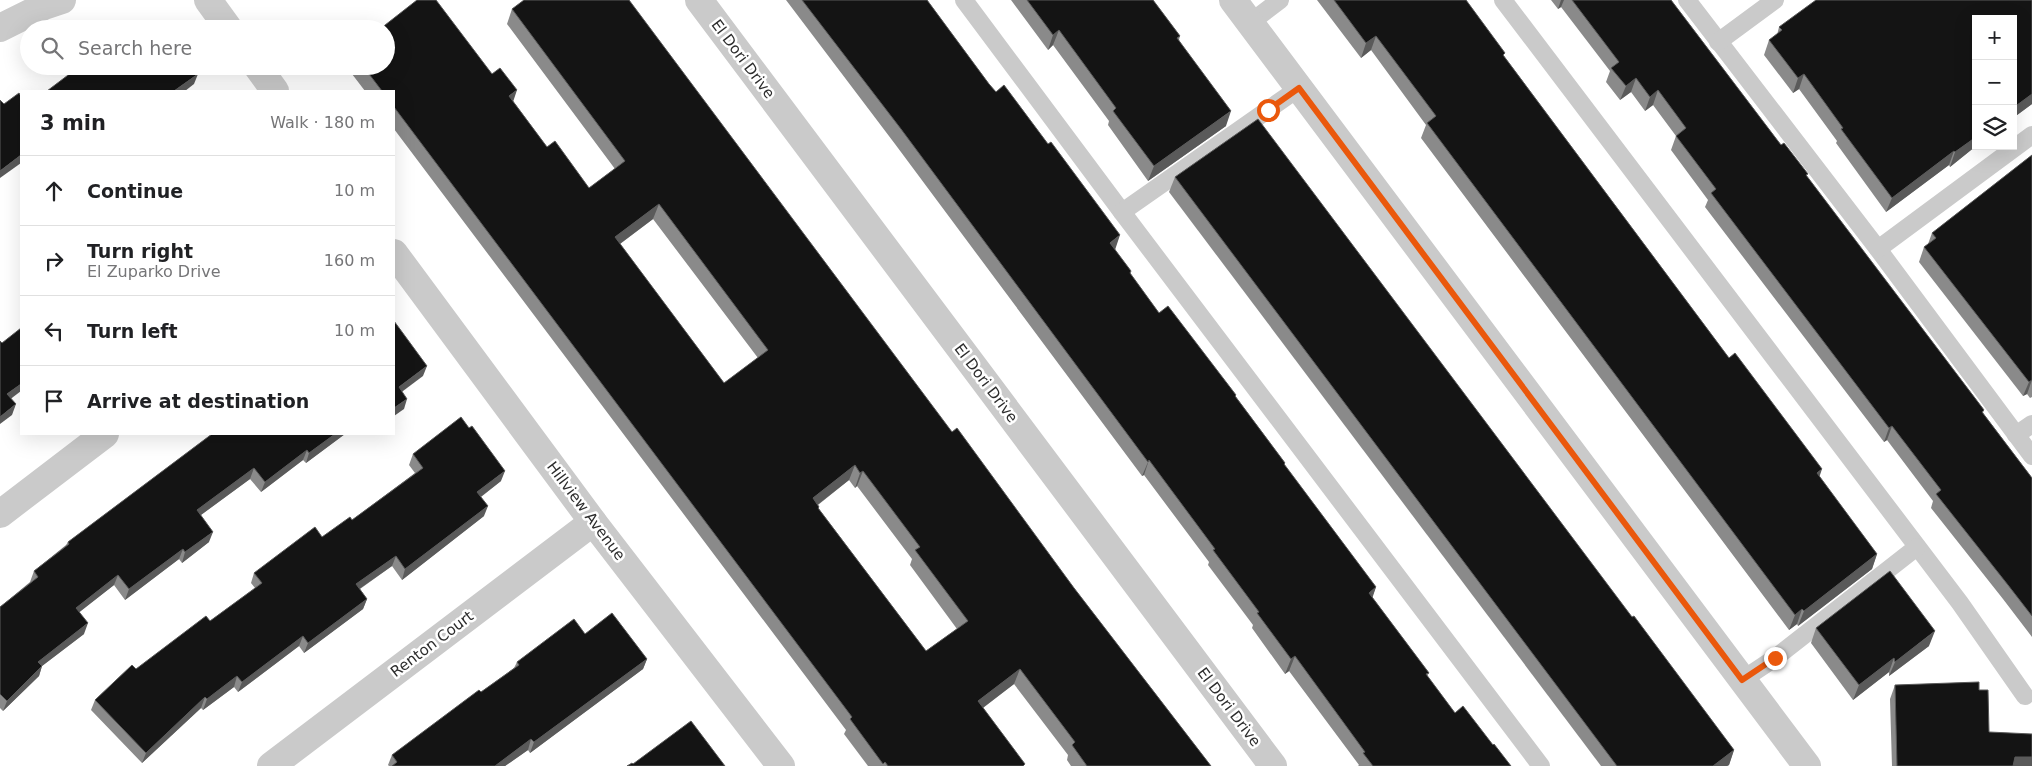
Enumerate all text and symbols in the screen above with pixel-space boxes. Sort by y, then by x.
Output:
map controls [1972,15,2017,150]
button: + [1972,15,2017,60]
street label: El Dori Drive [707,16,779,102]
search box [20,20,395,75]
icon: search [38,34,66,62]
text: Search here [78,37,192,59]
button: − [1972,60,2017,105]
route start [1257,99,1280,122]
button: layers [1972,105,2017,150]
text: 3 min [40,111,106,135]
text: Walk · 180 m [270,113,375,132]
icon: ahead [40,177,68,205]
text: Continue [87,180,183,202]
text: 10 m [334,181,375,200]
text: Turn right [87,240,193,262]
icon: right [40,247,68,275]
text: 160 m [324,251,375,270]
text: El Zuparko Drive [87,262,221,281]
icon: left [40,317,68,345]
text: Turn left [87,320,178,342]
text: 10 m [334,321,375,340]
street label: El Dori Drive [950,340,1022,426]
icon: arrive [40,387,68,415]
text: Arrive at destination [87,390,309,412]
street label: Hillview Avenue [543,458,629,564]
street label: Renton Court [387,607,477,681]
route end [1764,647,1787,670]
street label: El Dori Drive [1193,664,1265,750]

